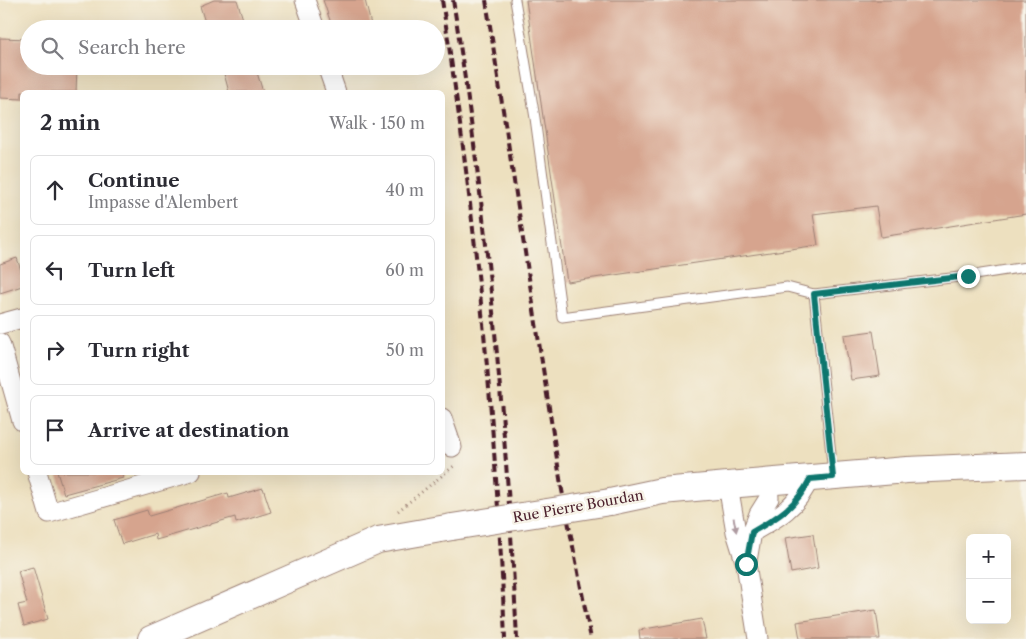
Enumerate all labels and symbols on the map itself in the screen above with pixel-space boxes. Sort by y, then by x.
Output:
route end [957,265,980,288]
street label: Rue Pierre Bourdan [511,486,645,526]
one-way arrow [731,518,739,533]
route start [735,553,758,576]

